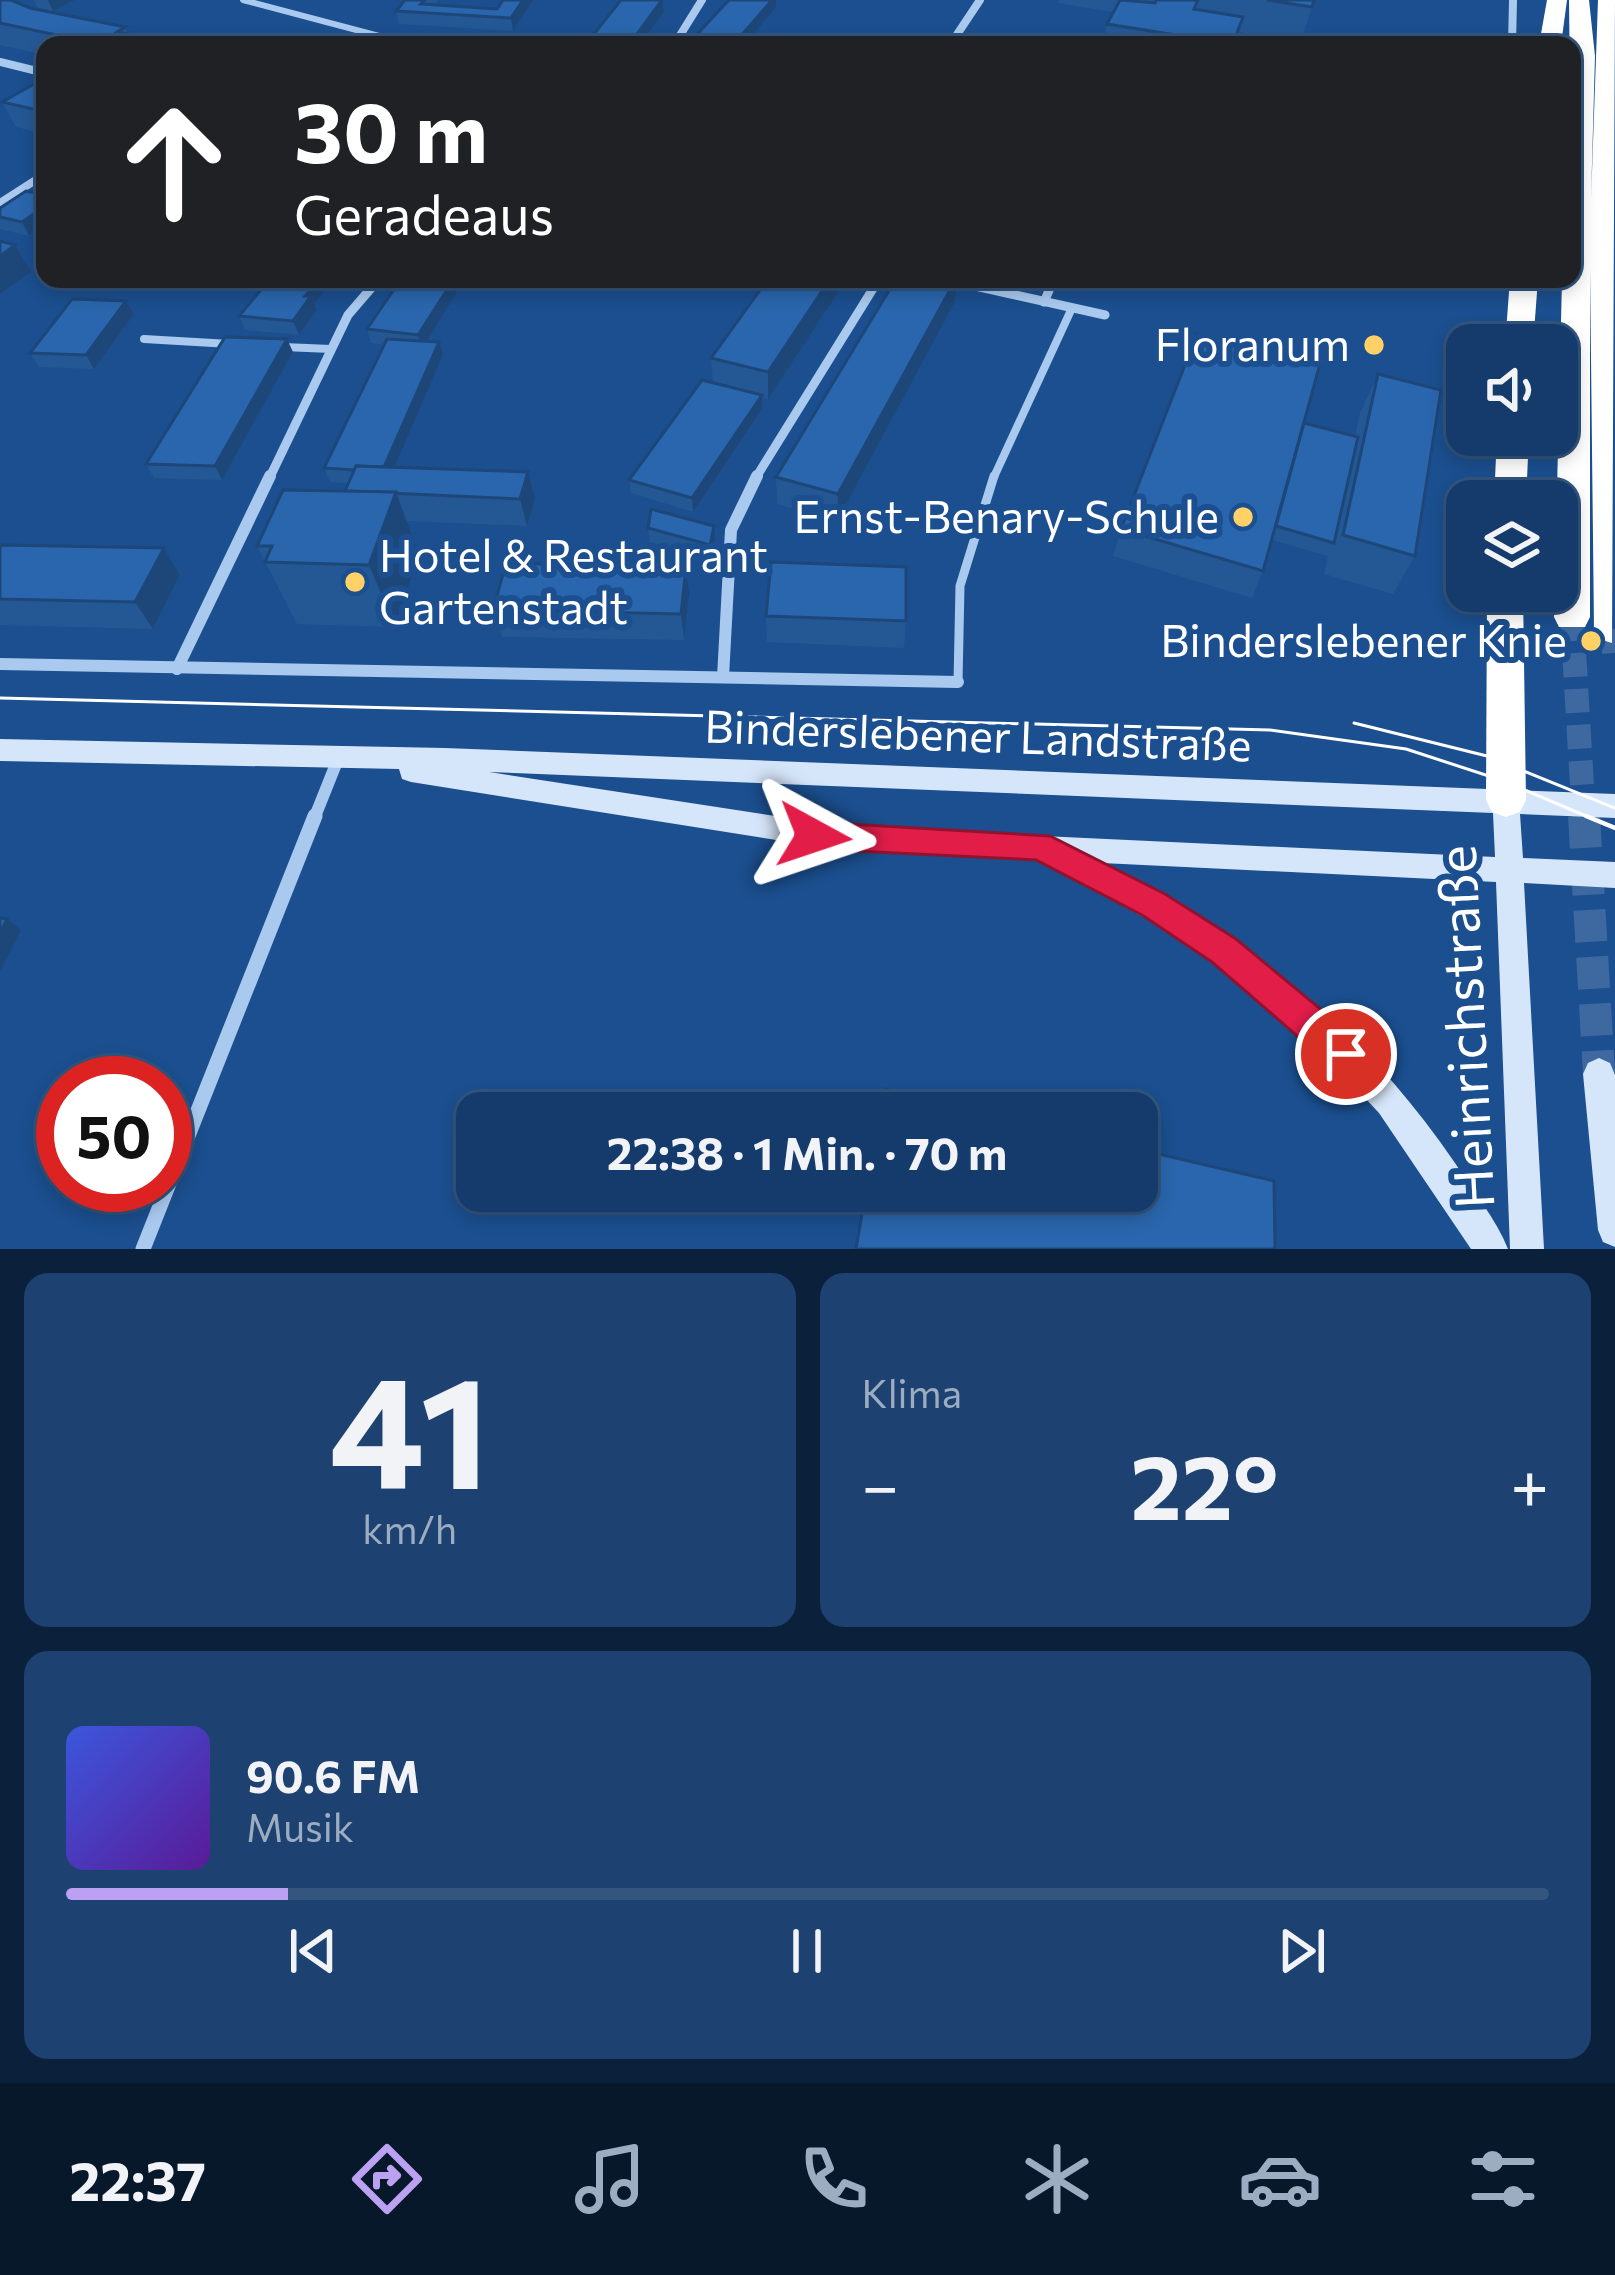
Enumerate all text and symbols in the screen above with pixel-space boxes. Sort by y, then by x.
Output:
text: 30 m [294,78,488,180]
icon: ahead [96,84,252,240]
text: Geradeaus [294,180,554,246]
place label: Floranum [1155,315,1350,370]
map controls [1446,324,1578,612]
button: sound [1446,324,1578,456]
marker: Floranum [1361,332,1387,358]
button: layers [1446,480,1578,612]
place label: Ernst-Benary-Schule [794,487,1219,542]
marker: Ernst-Benary-Schule [1230,504,1256,530]
place label: Hotel & Restaurant Gartenstadt [379,526,768,633]
marker: Hotel & Restaurant Gartenstadt [342,569,368,595]
place label: Binderslebener Knie [1160,611,1567,666]
marker: Binderslebener Knie [1578,628,1604,654]
street label: Binderslebener Landstraße [704,696,1253,771]
position arrow [751,773,877,899]
street label: Heinrichstraße [1421,844,1505,1211]
pin [1295,1003,1397,1105]
icon: arrive [1313,1021,1379,1087]
speed limit sign: 50 [36,1056,192,1212]
text: 22:38 · 1 Min. · 70 m [607,1124,1007,1179]
text: 41 [329,1330,491,1521]
text: Klima [862,1368,962,1416]
text: 22° [1130,1428,1279,1539]
text: − [862,1443,899,1524]
text: + [1510,1443,1549,1524]
text: km/h [362,1504,457,1552]
text: 90.6 FM [246,1747,420,1802]
text: Musik [246,1802,354,1850]
icon: previous [280,1918,346,1984]
icon: pause [774,1918,840,1984]
icon: next [1269,1918,1335,1984]
icon: directions [345,2137,429,2221]
icon: music [568,2137,652,2221]
icon: phone [792,2137,876,2221]
icon: climate [1015,2137,1099,2221]
icon: car [1238,2137,1322,2221]
icon: filters [1461,2137,1545,2221]
text: 22:37 [70,2146,206,2212]

